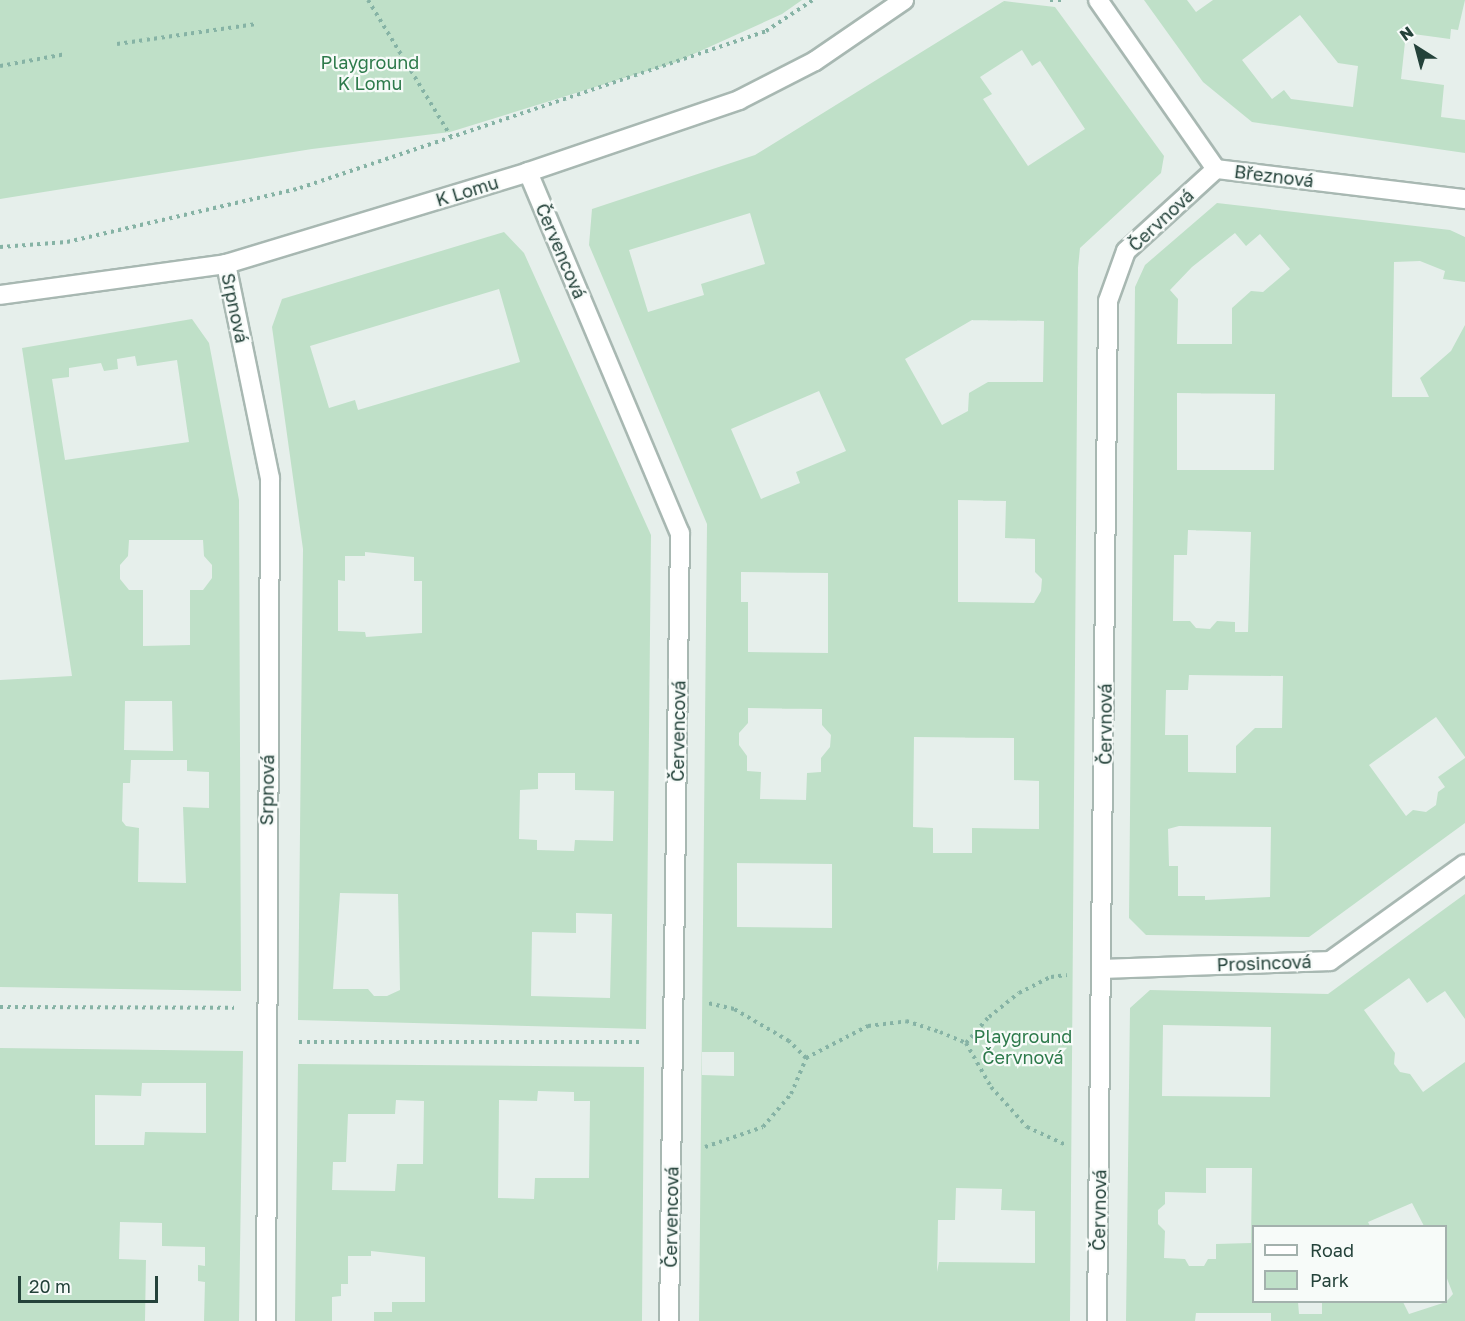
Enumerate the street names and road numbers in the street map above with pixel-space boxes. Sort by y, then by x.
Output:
street label: Březnová [1233,160,1315,192]
street label: K Lomu [433,171,501,211]
street label: Červnová [1124,184,1198,256]
street label: Červencová [531,200,591,302]
street label: Srpnová [217,271,253,345]
street label: Červencová [666,680,690,782]
street label: Červnová [1094,683,1116,765]
street label: Srpnová [256,754,278,826]
street label: Prosincová [1216,951,1312,975]
street label: Červencová [659,1166,683,1268]
street label: Červnová [1087,1169,1111,1251]

